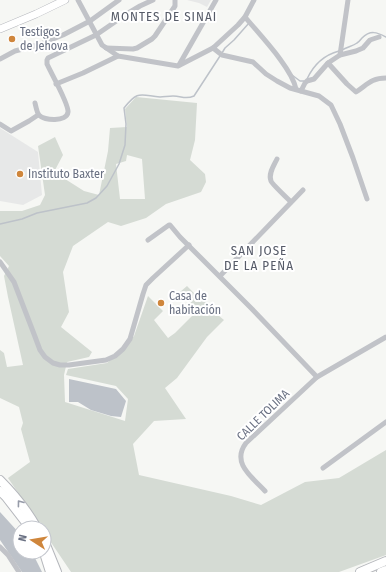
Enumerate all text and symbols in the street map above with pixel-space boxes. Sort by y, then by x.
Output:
district label: MONTES DE SINAI [111,9,217,24]
place label: Testigos de Jehova [20,25,68,53]
marker: Testigos de Jehova [7,34,17,44]
place label: Instituto Baxter [28,167,105,181]
marker: Instituto Baxter [15,169,25,179]
district label: SAN JOSE DE LA PEÑA [224,243,294,273]
place label: Casa de habitación [169,289,221,317]
marker: Casa de habitación [156,298,166,308]
street label: CALLE TOLIMA [234,386,293,443]
one-way arrow [17,500,25,507]
north arrow [12,520,52,560]
text: N [16,533,30,543]

